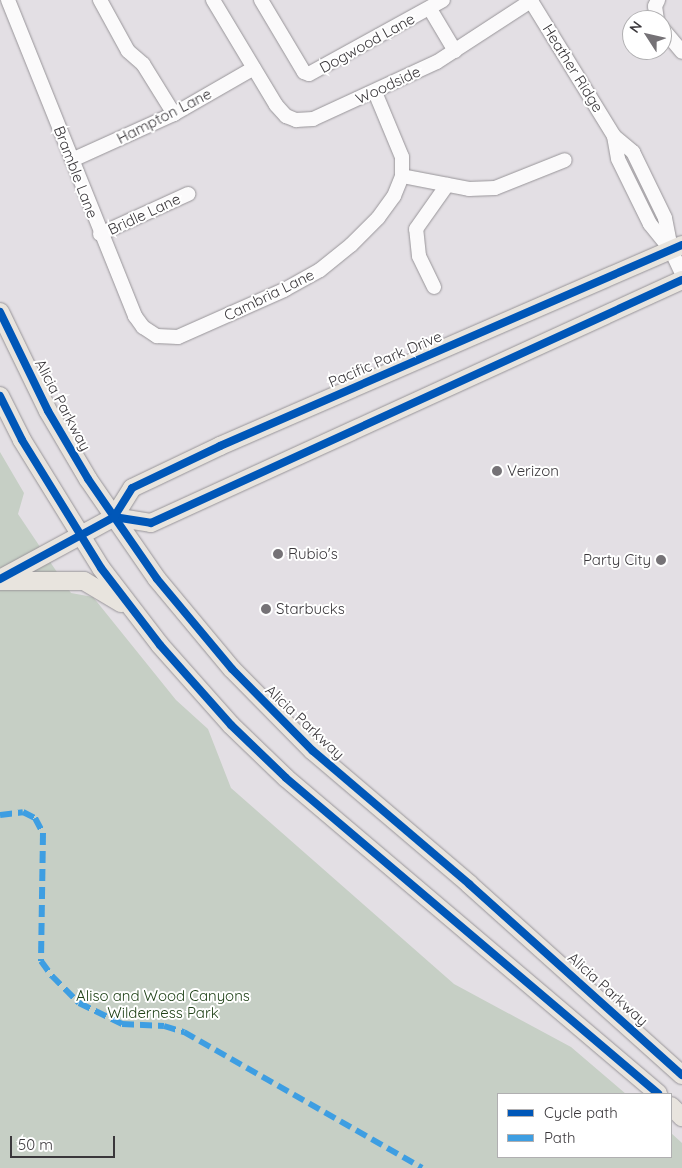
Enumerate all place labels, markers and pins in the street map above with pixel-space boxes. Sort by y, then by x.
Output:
place label: Verizon [507,462,559,480]
marker: Verizon [491,465,503,477]
place label: Rubio's [288,545,338,563]
marker: Rubio's [272,548,284,560]
place label: Party City [583,551,651,569]
marker: Party City [655,554,667,566]
place label: Starbucks [276,600,345,618]
marker: Starbucks [260,603,272,615]

